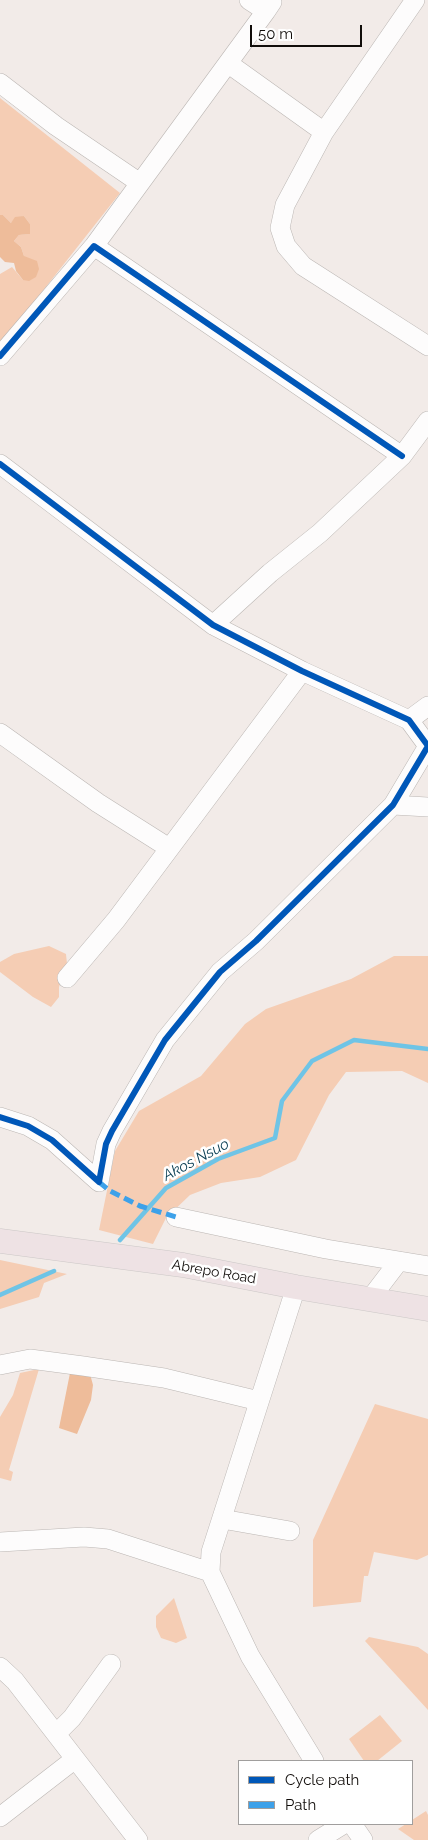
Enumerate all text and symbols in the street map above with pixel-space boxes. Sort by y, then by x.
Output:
scale bar [253,15,366,47]
text: 50 m [258,25,293,43]
water label: Akos Nsuo [160,1135,232,1185]
street label: Abrepo Road [171,1256,257,1288]
legend [238,1760,413,1825]
text: Cycle path [285,1771,359,1789]
text: Path [285,1796,316,1814]

